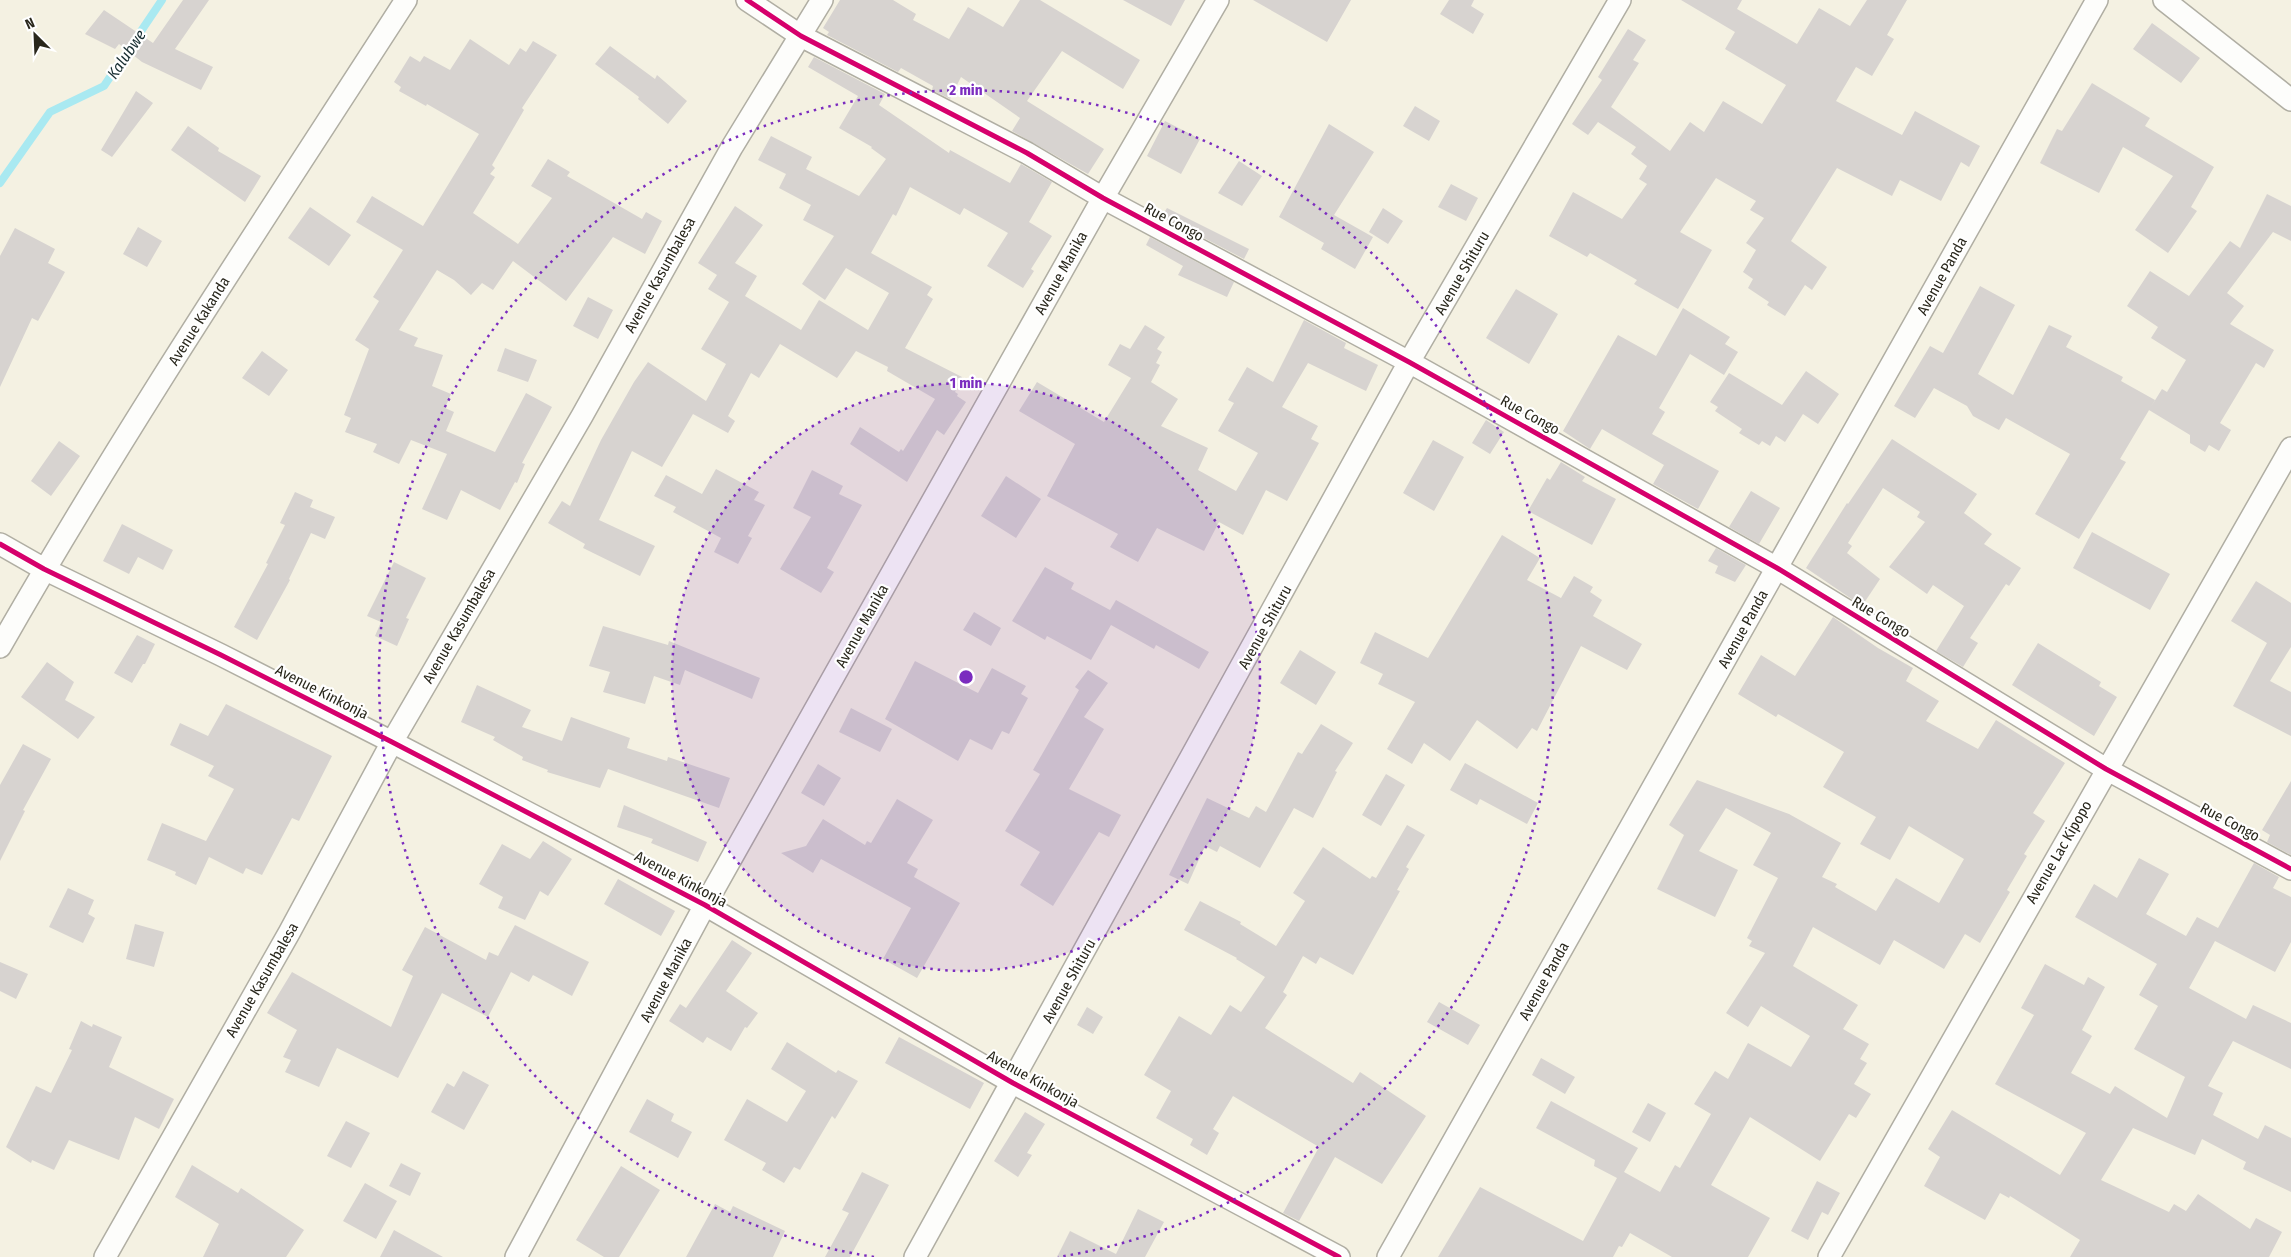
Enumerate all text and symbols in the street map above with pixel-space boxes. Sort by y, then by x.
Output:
north arrow [10,10,60,60]
text: N [23,14,37,33]
water label: Kalubwe [103,26,150,83]
text: 2 min [948,81,983,99]
street label: Rue Congo [1141,199,1207,245]
street label: Avenue Kasumbalesa [621,214,699,336]
street label: Avenue Manika [1031,228,1091,318]
street label: Avenue Shituru [1431,228,1493,318]
street label: Avenue Panda [1913,234,1971,318]
street label: Avenue Kakanda [165,273,233,369]
text: 1 min [950,374,982,392]
street label: Rue Congo [1497,391,1563,439]
street label: Avenue Kasumbalesa [419,565,499,687]
street label: Avenue Manika [832,581,892,671]
street label: Avenue Shituru [1234,582,1296,672]
street label: Avenue Panda [1714,587,1772,671]
street label: Rue Congo [1849,593,1913,641]
street label: Avenue Kinkonja [272,661,372,723]
centre of rings [957,668,975,686]
street label: Avenue Lac Kipopo [2022,797,2096,907]
street label: Rue Congo [2197,799,2263,845]
street label: Avenue Kinkonja [632,847,730,911]
street label: Avenue Kasumbalesa [222,919,302,1041]
street label: Avenue Manika [636,935,696,1025]
street label: Avenue Shituru [1038,936,1100,1026]
street label: Avenue Panda [1515,939,1573,1023]
street label: Avenue Kinkonja [984,1046,1082,1112]

